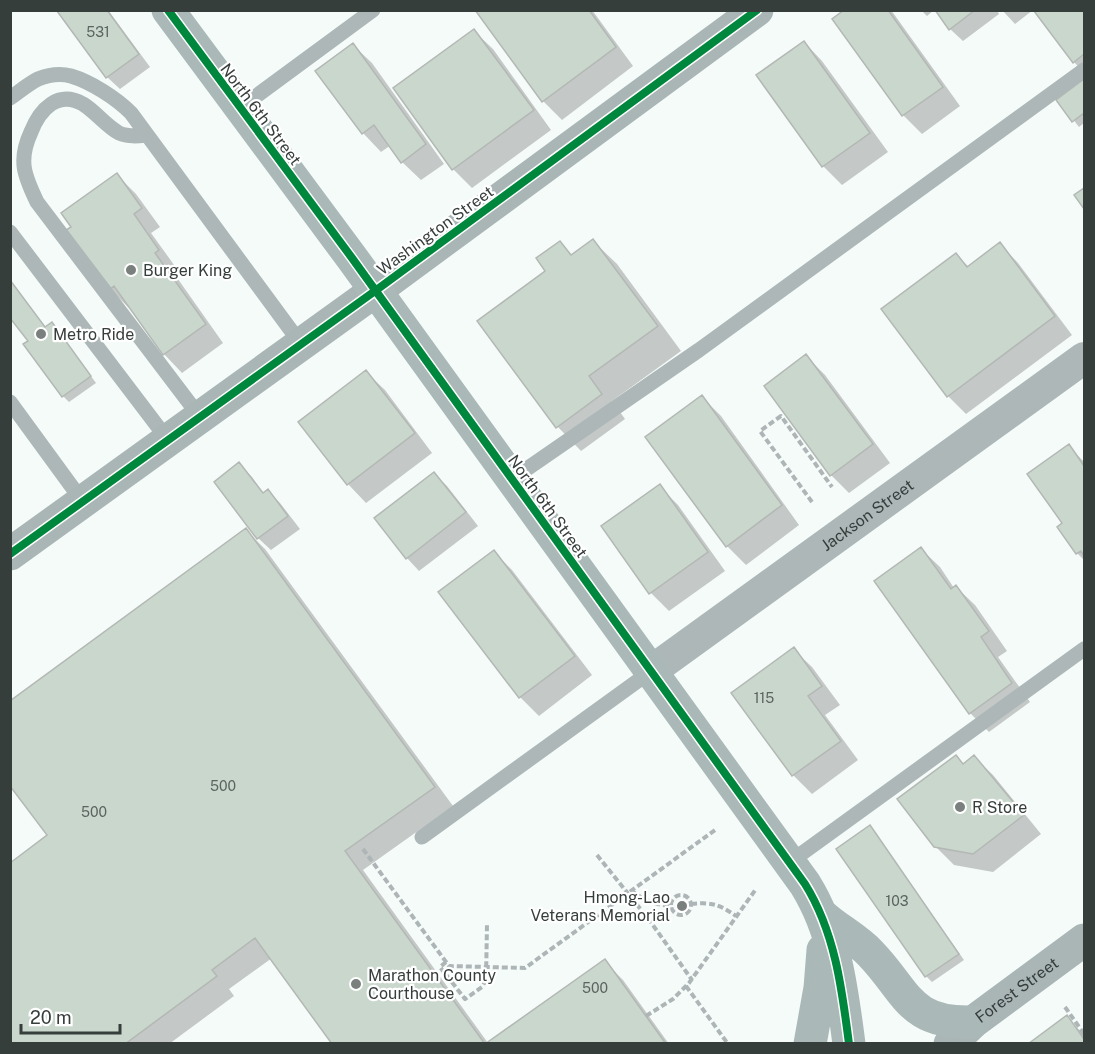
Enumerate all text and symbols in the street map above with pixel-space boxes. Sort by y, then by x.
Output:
house number: 531 [86,24,110,40]
street label: North 6th Street [216,60,305,169]
street label: Washington Street [374,182,497,279]
place label: Burger King [143,261,232,280]
marker: Burger King [124,263,138,277]
place label: Metro Ride [53,325,134,344]
marker: Metro Ride [34,327,48,341]
street label: North 6th Street [504,451,591,561]
street label: Jackson Street [817,476,917,555]
house number: 115 [754,690,774,706]
house number: 500 [210,778,236,794]
place label: R Store [972,798,1027,817]
marker: R Store [953,800,967,814]
house number: 500 [81,804,107,820]
place label: Hmong-Lao Veterans Memorial [530,888,670,925]
house number: 103 [886,893,909,909]
marker: Hmong-Lao Veterans Memorial [675,899,689,913]
street label: Forest Street [972,953,1062,1027]
place label: Marathon County Courthouse [368,966,497,1003]
marker: Marathon County Courthouse [349,977,363,991]
house number: 500 [582,980,608,996]
scale bar [21,997,120,1035]
text: 20 m [30,1007,72,1028]

